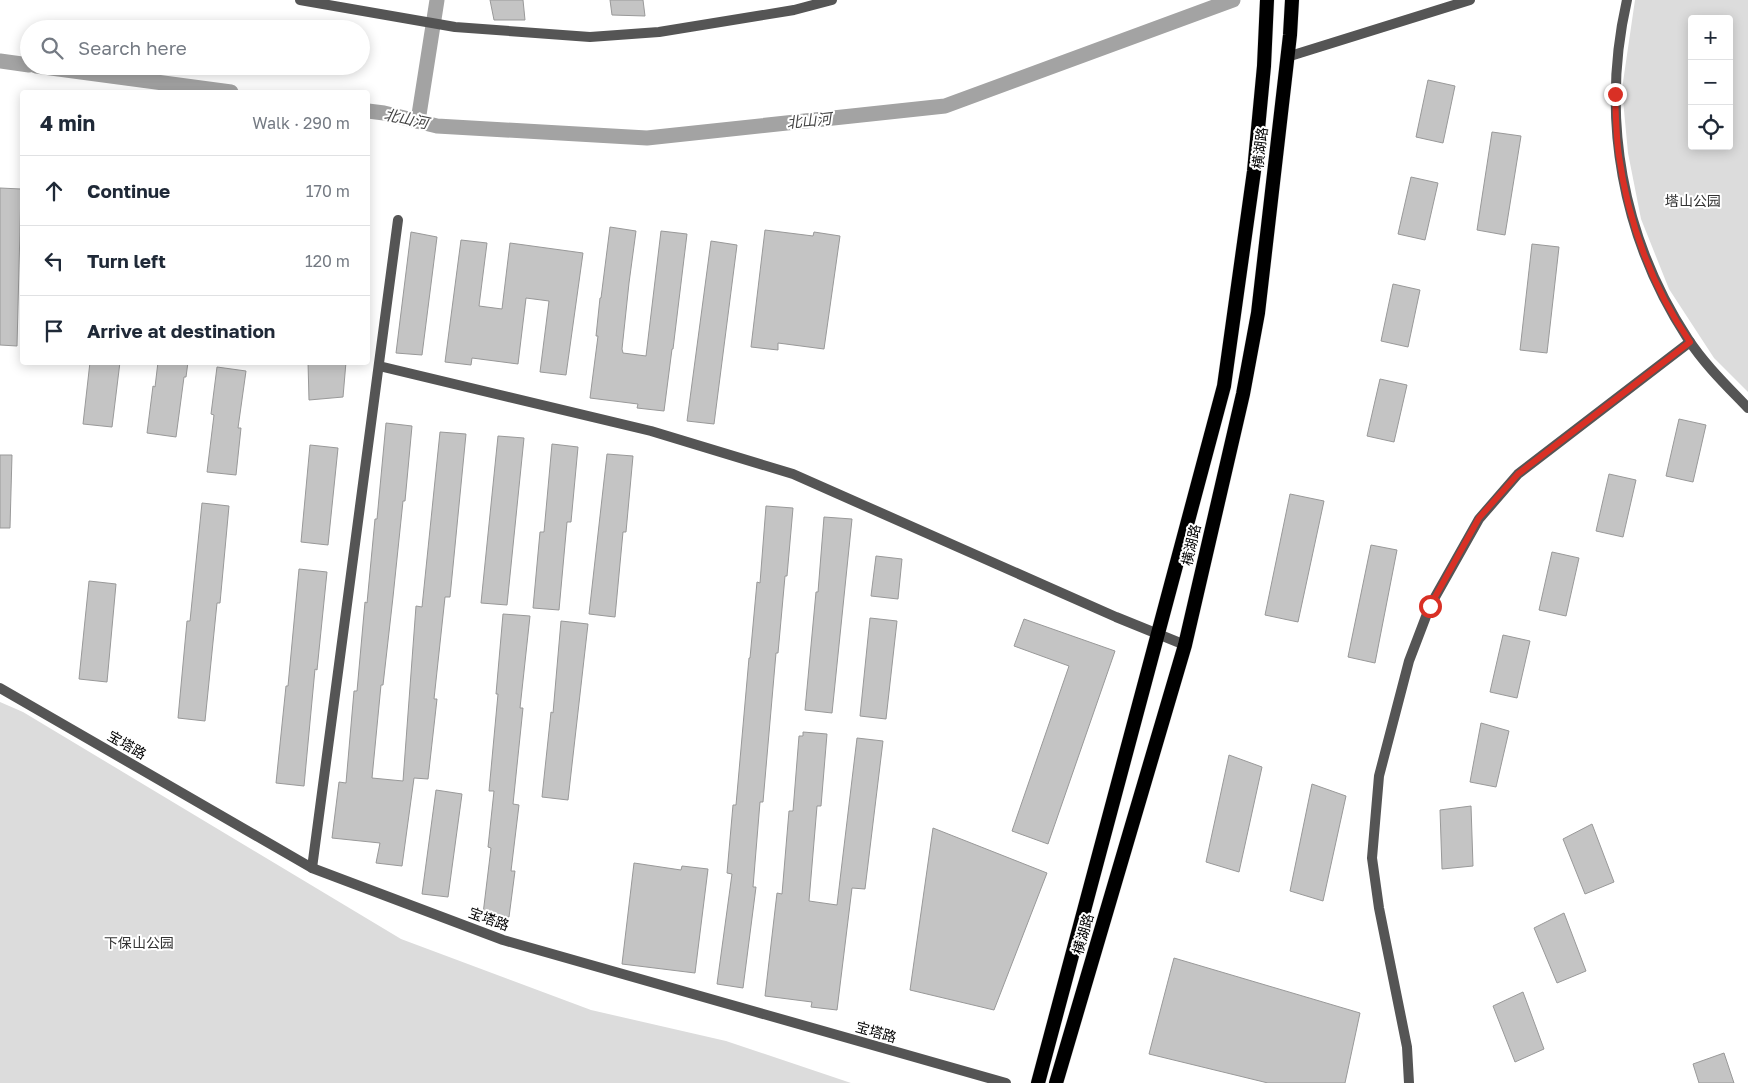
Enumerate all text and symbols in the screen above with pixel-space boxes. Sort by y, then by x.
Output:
map controls [1688,15,1733,150]
button: + [1688,15,1733,60]
search box [20,20,370,75]
icon: search [38,34,66,62]
text: Search here [78,36,187,59]
button: − [1688,60,1733,105]
route end [1604,83,1627,106]
water label: 北山河 [382,105,433,132]
button: locate [1688,105,1733,150]
water label: 北山河 [786,108,835,131]
text: 4 min [40,110,95,136]
text: Walk · 290 m [252,113,350,133]
street label: 横湖路 [1249,126,1270,170]
icon: ahead [40,177,68,205]
text: Continue [87,179,170,202]
text: 170 m [306,181,350,201]
park label: 塔山公园 [1665,192,1721,209]
icon: left [40,247,68,275]
text: Turn left [87,249,166,272]
text: 120 m [305,251,350,271]
icon: arrive [40,317,68,345]
text: Arrive at destination [87,319,275,342]
street label: 横湖路 [1178,523,1204,567]
route start [1419,595,1442,618]
street label: 宝塔路 [105,727,150,762]
street label: 宝塔路 [467,903,512,934]
street label: 横湖路 [1069,911,1096,956]
park label: 下保山公园 [104,934,174,951]
street label: 宝塔路 [854,1018,899,1045]

